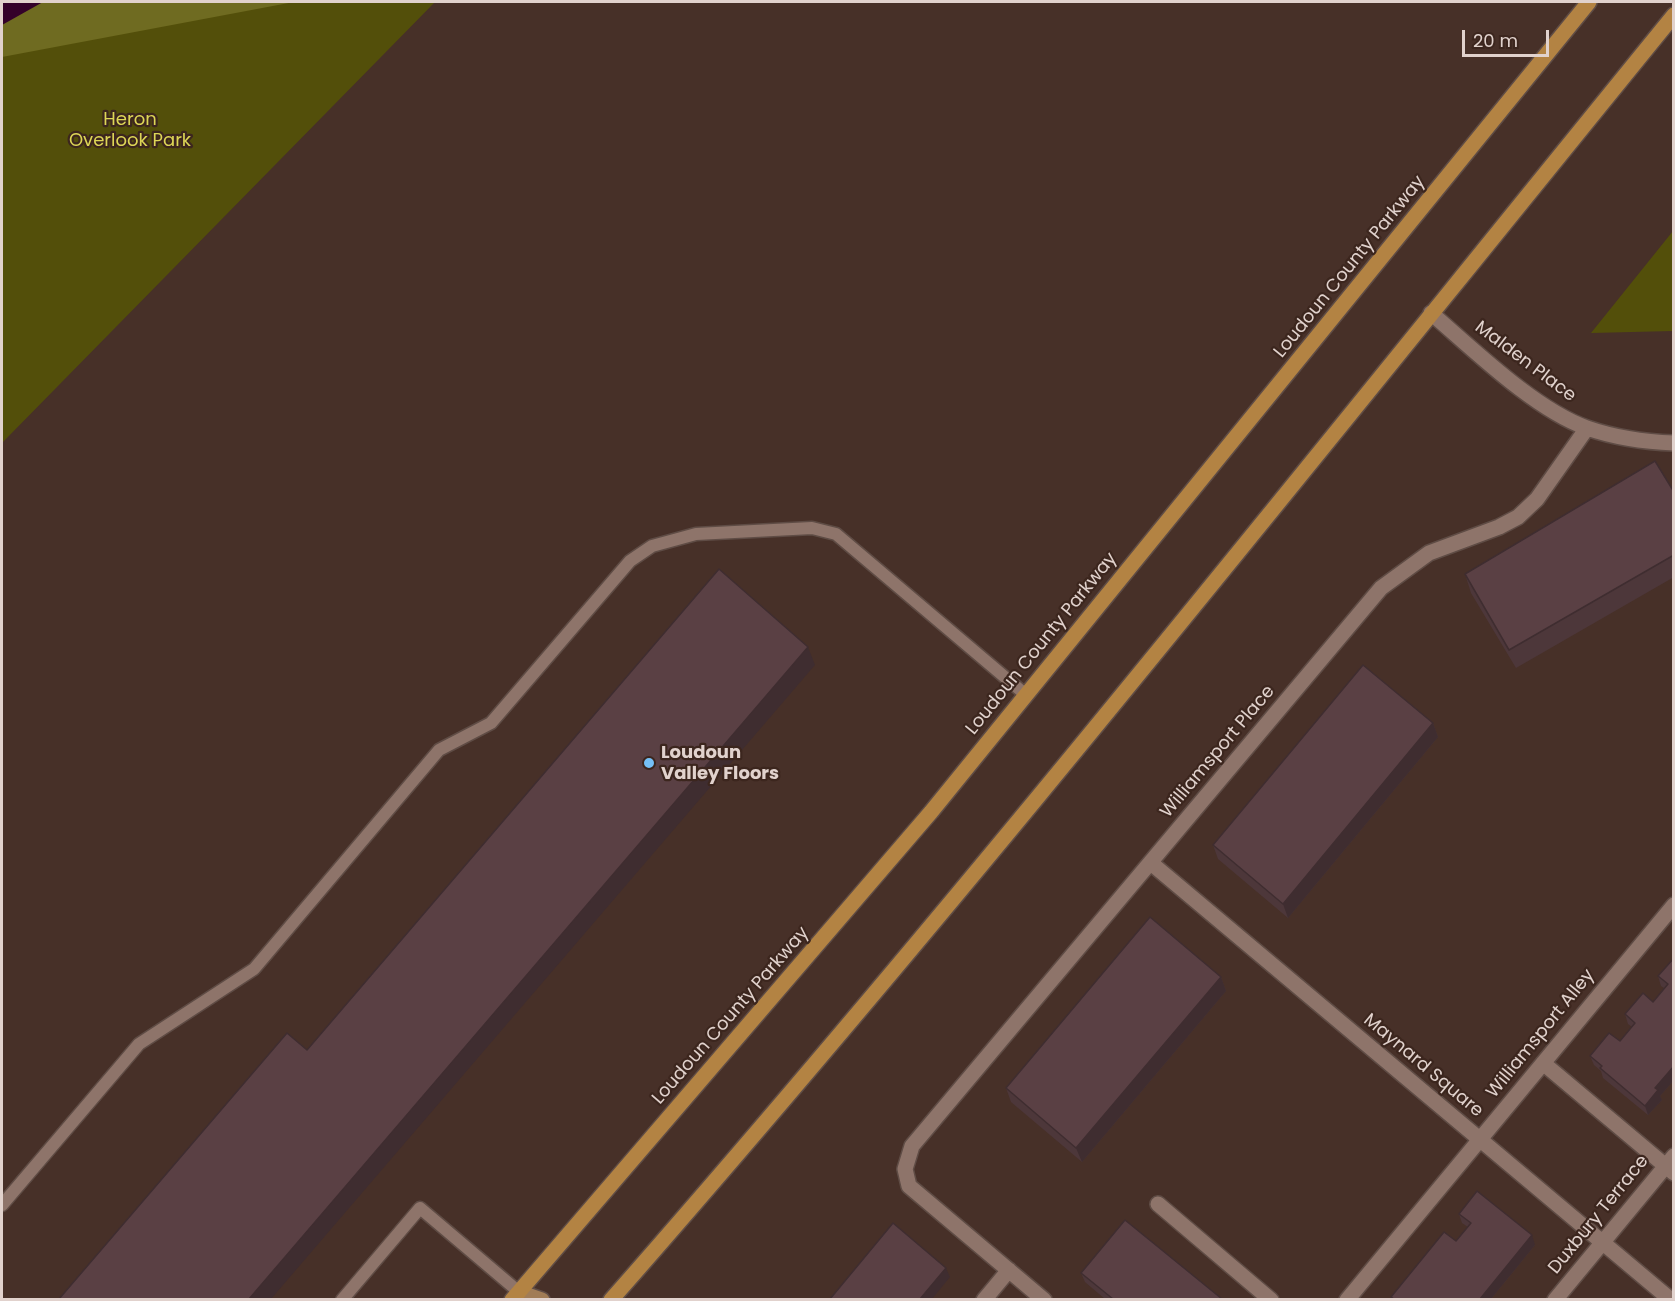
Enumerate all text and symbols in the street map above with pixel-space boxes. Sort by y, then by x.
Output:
scale bar [1465,18,1552,56]
text: 20 m [1473,28,1518,53]
park label: Heron Overlook Park [69,109,191,152]
street label: Loudoun County Parkway [1270,172,1430,362]
street label: Malden Place [1470,317,1580,407]
street label: Loudoun County Parkway [962,549,1122,739]
street label: Williamsport Place [1156,681,1280,823]
place label: Loudoun Valley Floors [661,742,779,784]
marker: Loudoun Valley Floors [642,756,656,770]
street label: Loudoun County Parkway [648,923,814,1109]
street label: Williamsport Alley [1482,965,1600,1103]
street label: Maynard Square [1359,1010,1487,1122]
street label: Duxbury Terrace [1544,1151,1654,1279]

